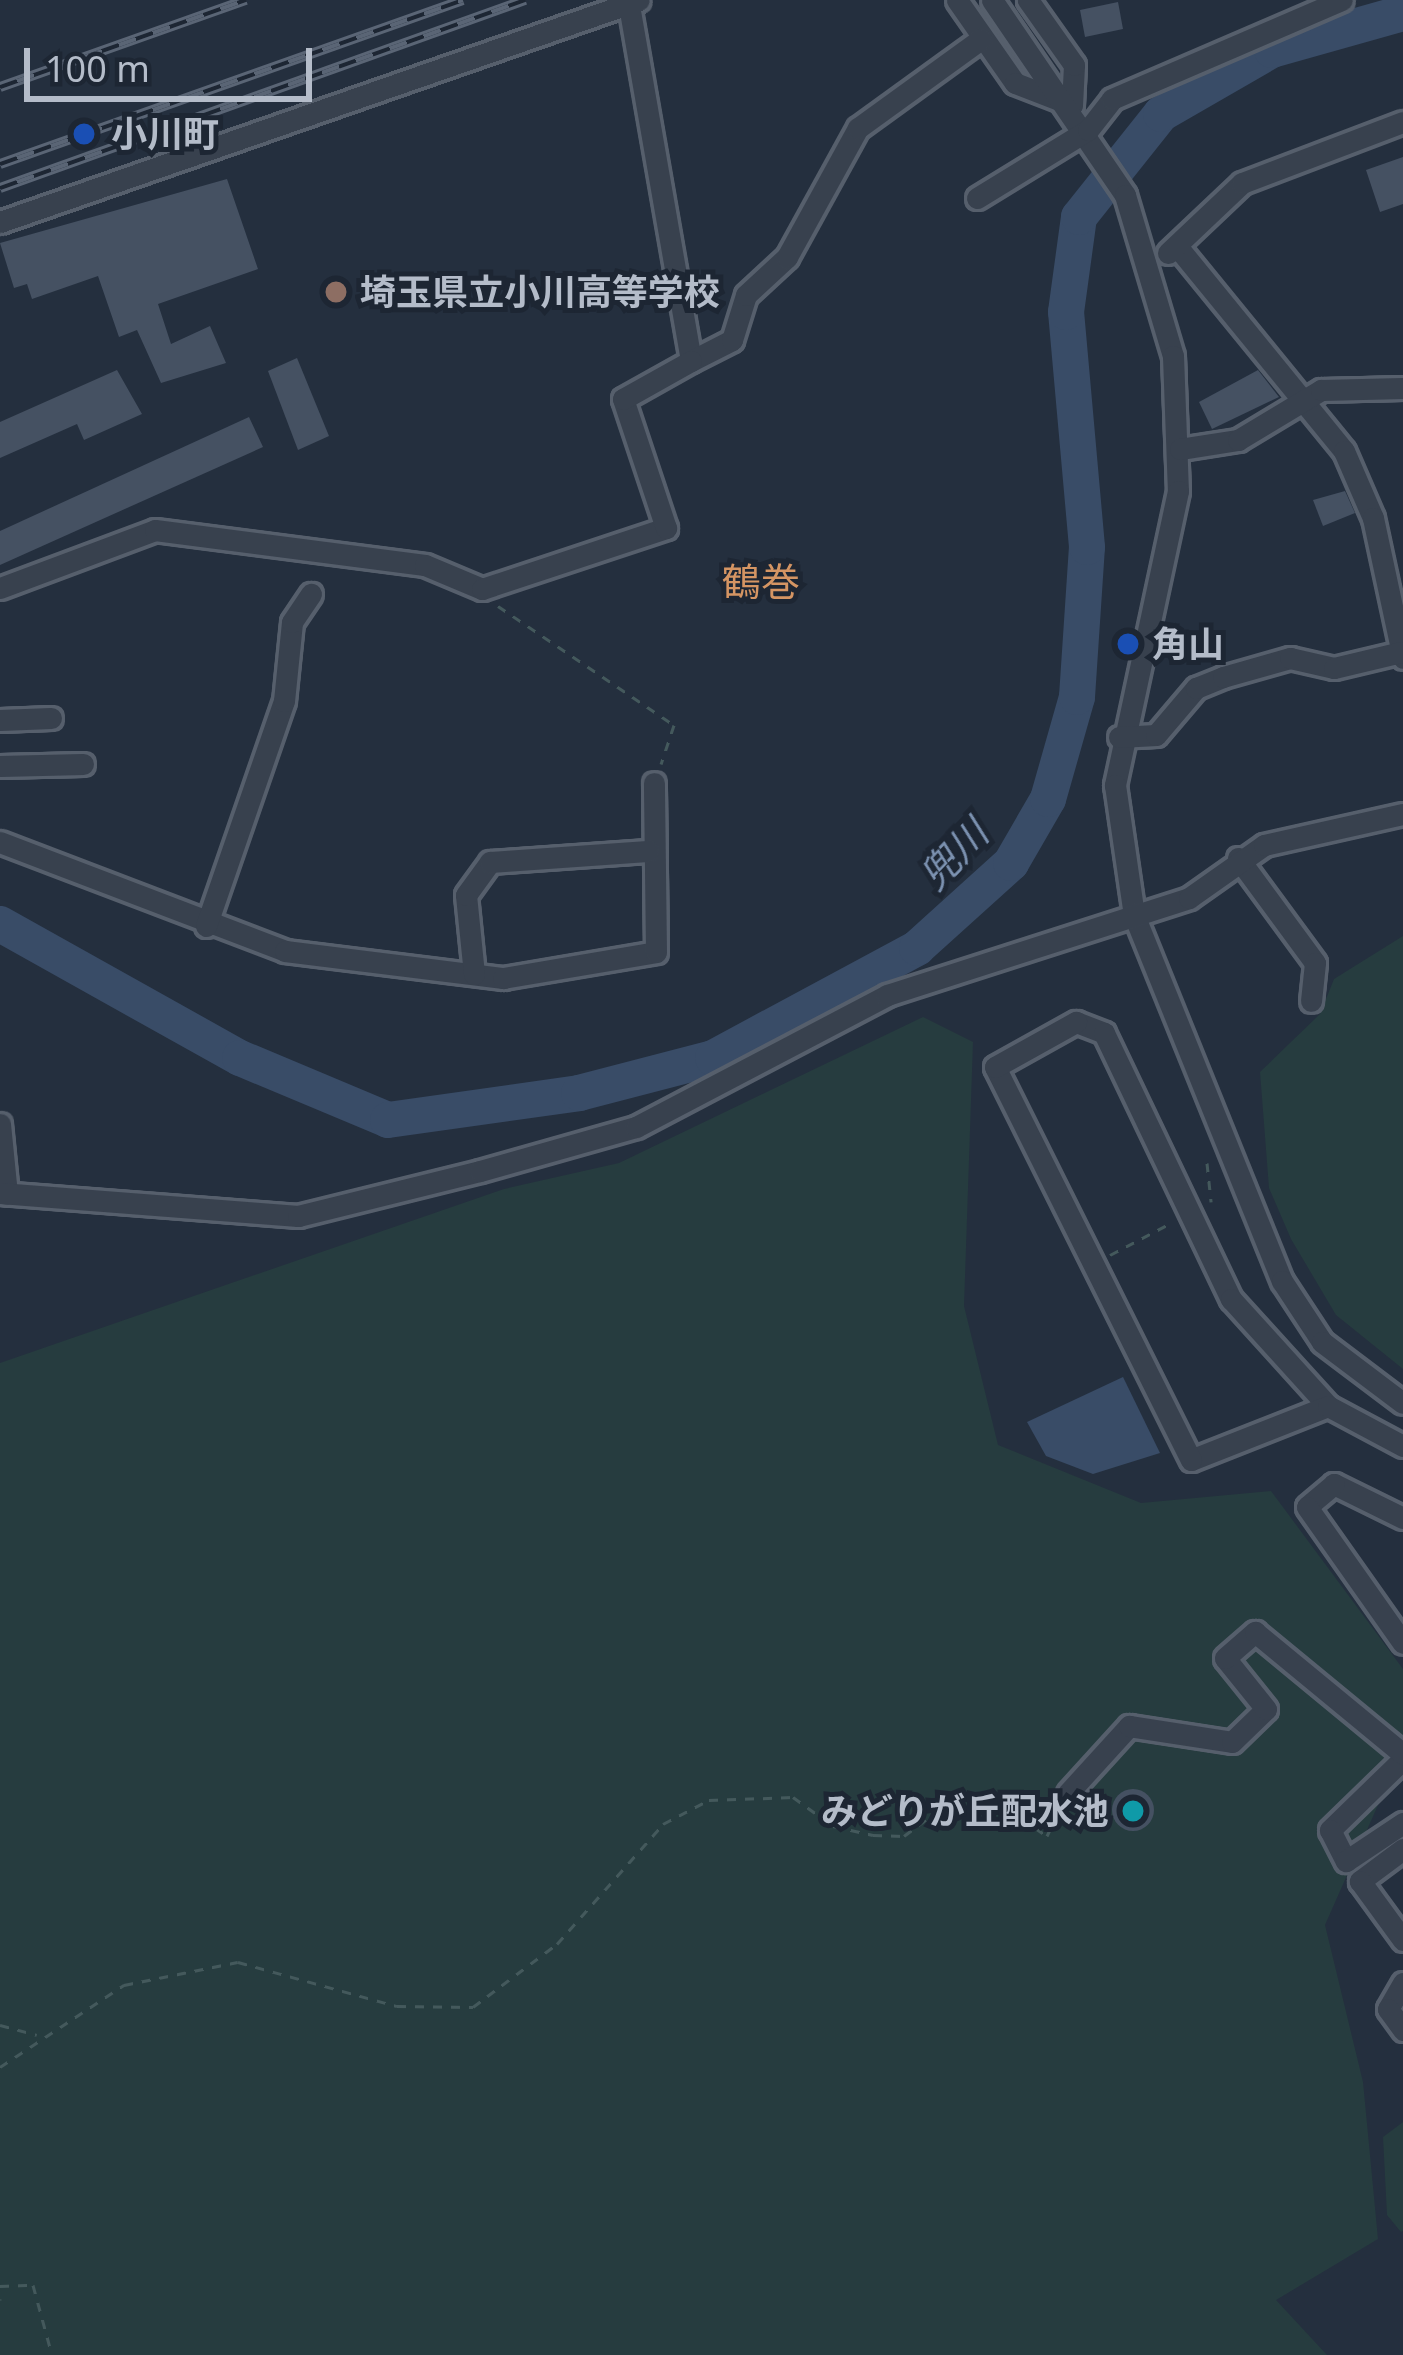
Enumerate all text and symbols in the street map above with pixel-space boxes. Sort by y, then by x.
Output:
scale bar [30,24,318,98]
text: 100 m [45,44,150,93]
place label: 小川町 [111,112,219,156]
marker: 小川町 [68,118,100,150]
place label: 埼玉県立小川高等学校 [360,270,720,314]
marker: 埼玉県立小川高等学校 [323,279,349,305]
district label: 鶴巻 [722,558,800,604]
place label: 角山 [1152,622,1224,666]
marker: 角山 [1115,631,1141,657]
water label: 兜川 [909,810,997,898]
place label: みどりが丘配水池 [821,1789,1109,1833]
marker: みどりが丘配水池 [1120,1798,1146,1824]

